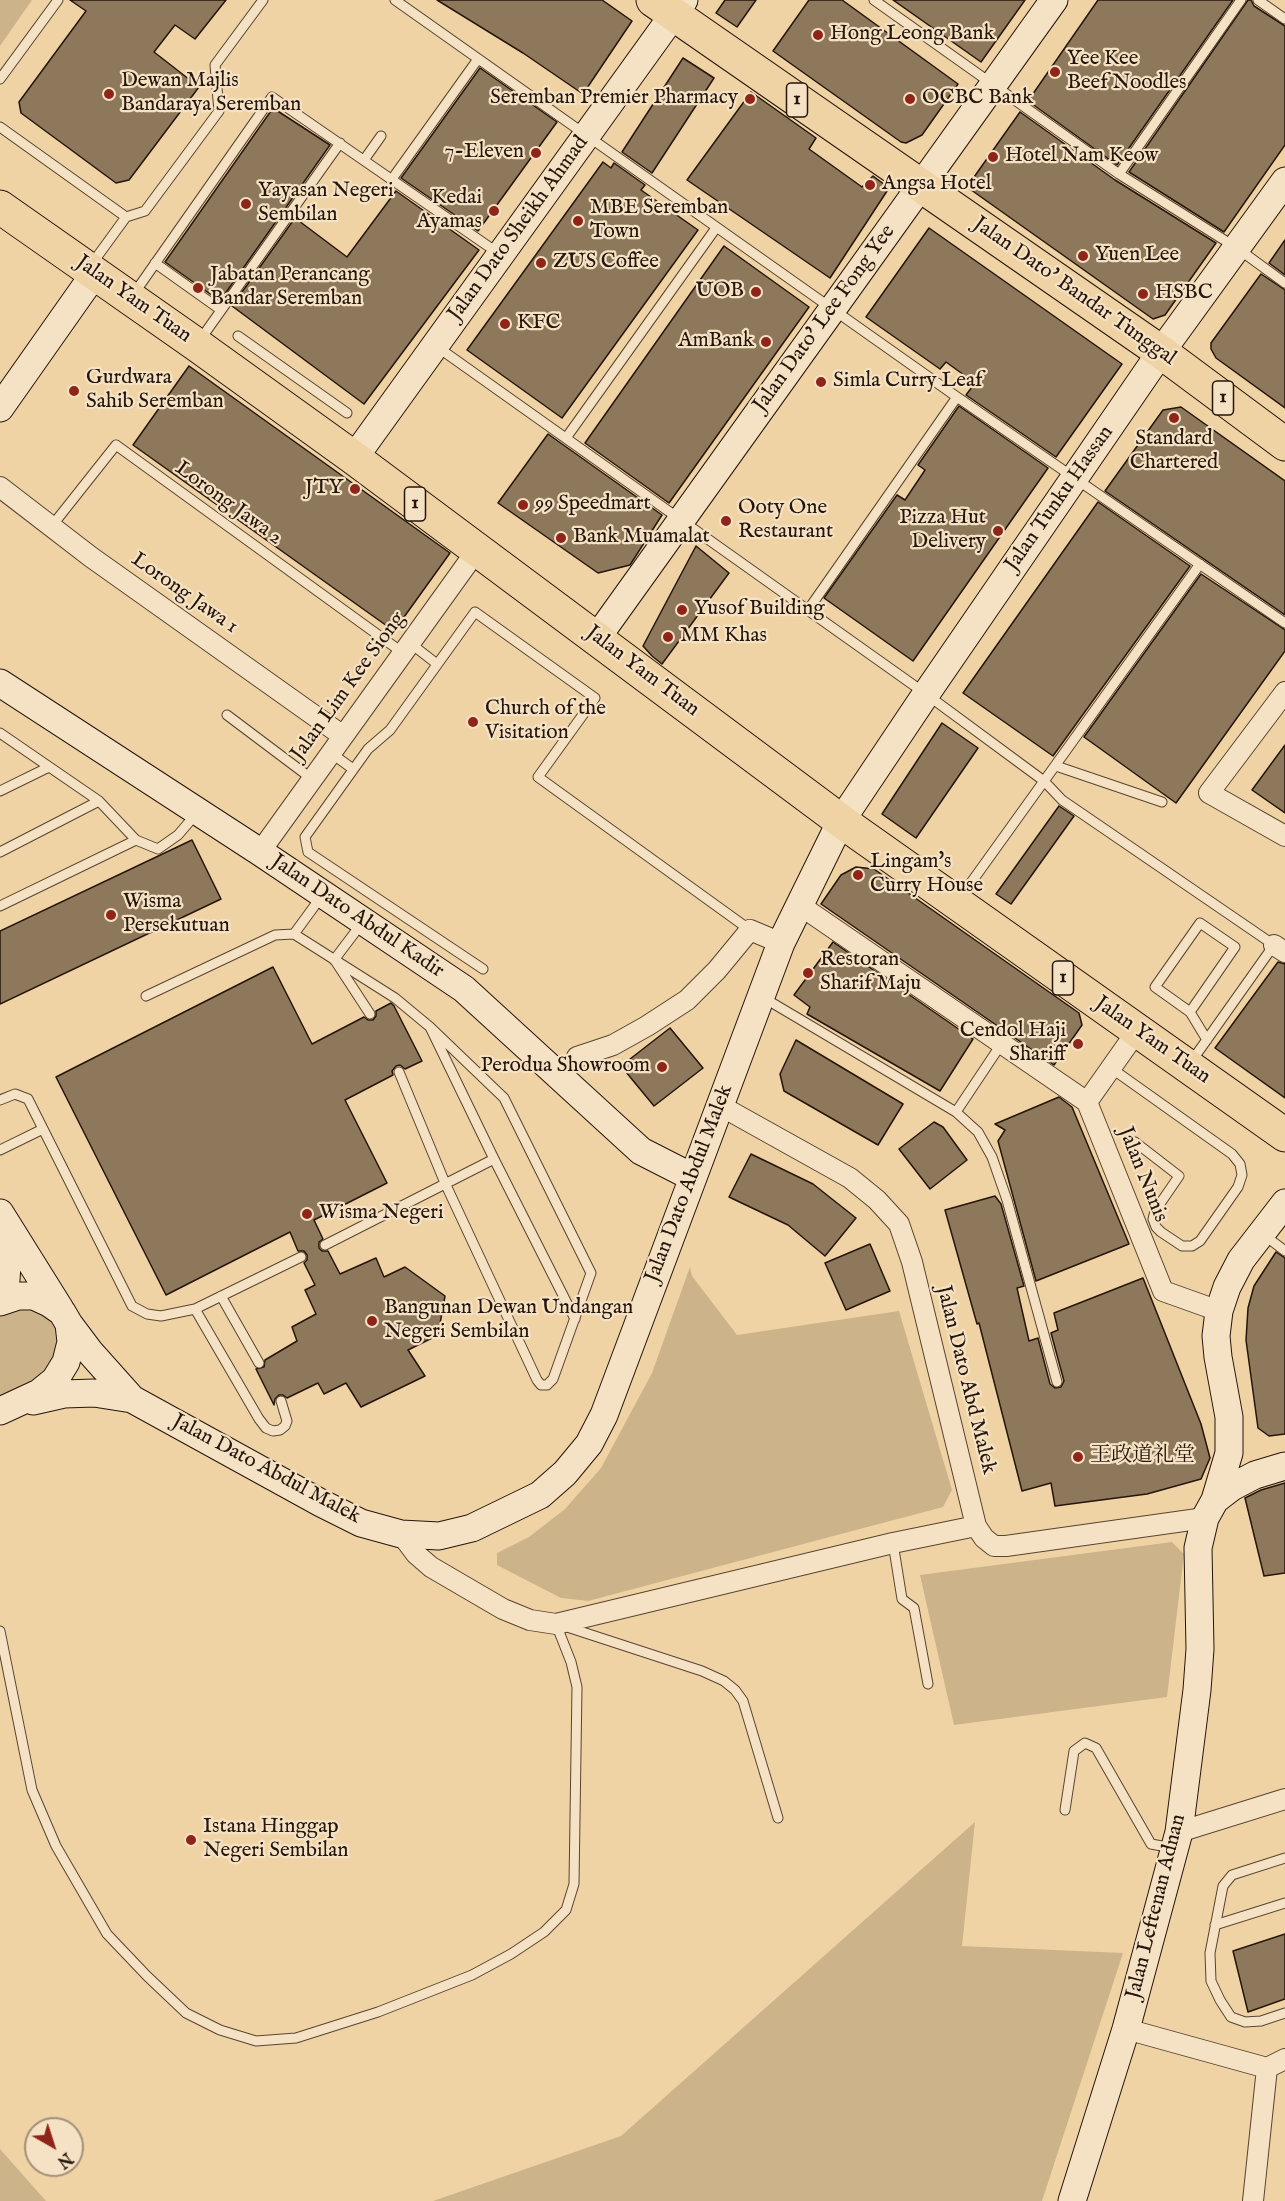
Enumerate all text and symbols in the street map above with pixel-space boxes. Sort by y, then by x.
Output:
place label: Hong Leong Bank [830,22,995,48]
marker: Hong Leong Bank [811,28,825,42]
place label: Yee Kee Beef Noodles [1067,47,1186,97]
marker: Yee Kee Beef Noodles [1048,65,1062,79]
place label: Dewan Majlis Bandaraya Seremban [121,69,301,119]
road number: 1 [786,83,808,117]
place label: Seremban Premier Pharmacy [490,86,738,112]
place label: OCBC Bank [922,86,1033,112]
marker: Dewan Majlis Bandaraya Seremban [102,87,116,101]
marker: Seremban Premier Pharmacy [743,92,757,106]
marker: OCBC Bank [903,92,917,106]
street label: Jalan Dato Sheikh Ahmad [443,132,595,326]
place label: 7-Eleven [445,140,524,166]
place label: Hotel Nam Keow [1005,144,1158,170]
marker: 7-Eleven [529,146,543,160]
marker: Hotel Nam Keow [986,150,1000,164]
place label: Angsa Hotel [882,172,991,198]
marker: Angsa Hotel [863,178,877,192]
place label: Yayasan Negeri Sembilan [258,179,394,229]
place label: Kedai Ayamas [416,186,482,236]
place label: MBE Seremban Town [590,196,728,246]
marker: Yayasan Negeri Sembilan [239,197,253,211]
marker: Kedai Ayamas [487,204,501,218]
street label: Jalan Dato' Bandar Tunggal [968,212,1180,372]
marker: MBE Seremban Town [571,214,585,228]
street label: Jalan Dato' Lee Fong Yee [749,220,901,418]
place label: Yuen Lee [1095,243,1179,269]
marker: Yuen Lee [1076,249,1090,263]
place label: ZUS Coffee [553,250,659,276]
street label: Jalan Yam Tuan [70,251,196,349]
marker: ZUS Coffee [534,256,548,270]
place label: Jabatan Perancang Bandar Seremban [210,263,370,313]
place label: UOB [695,279,744,305]
marker: Jabatan Perancang Bandar Seremban [191,281,205,295]
place label: HSBC [1155,281,1213,307]
marker: UOB [749,285,763,299]
marker: HSBC [1136,287,1150,301]
place label: KFC [517,311,561,337]
marker: KFC [498,317,512,331]
place label: AmBank [678,329,754,355]
marker: AmBank [759,335,773,349]
place label: Gurdwara Sahib Seremban [86,366,224,416]
place label: Simla Curry Leaf [833,369,983,395]
marker: Simla Curry Leaf [814,375,828,389]
road number: 1 [1212,381,1234,415]
marker: Gurdwara Sahib Seremban [67,384,81,398]
marker: Standard Chartered [1167,411,1181,425]
street label: Jalan Tunku Hassan [1000,421,1120,577]
place label: Standard Chartered [1130,427,1218,477]
street label: Lorong Jawa 2 [169,457,287,551]
place label: JTY [305,476,343,502]
marker: JTY [348,482,362,496]
road number: 1 [404,487,426,521]
place label: 99 Speedmart [535,492,651,518]
place label: Ooty One Restaurant [738,496,833,546]
marker: 99 Speedmart [516,498,530,512]
place label: Pizza Hut Delivery [899,506,986,556]
marker: Ooty One Restaurant [719,514,733,528]
marker: Pizza Hut Delivery [991,524,1005,538]
place label: Bank Muamalat [573,525,710,551]
marker: Bank Muamalat [554,531,568,545]
street label: Lorong Jawa 1 [126,548,242,640]
place label: Yusof Building [694,597,825,623]
marker: Yusof Building [675,603,689,617]
street label: Jalan Lim Kee Siong [286,608,412,766]
street label: Jalan Yam Tuan [580,621,704,723]
place label: MM Khas [680,624,767,650]
marker: MM Khas [661,630,675,644]
place label: Church of the Visitation [485,697,606,747]
marker: Church of the Visitation [466,715,480,729]
street label: Jalan Dato Abdul Kadir [266,850,448,984]
place label: Lingam's Curry House [870,850,983,900]
marker: Lingam's Curry House [851,868,865,882]
place label: Wisma Persekutuan [123,890,230,940]
marker: Wisma Persekutuan [104,908,118,922]
place label: Restoran Sharif Maju [820,948,921,998]
road number: 1 [1052,961,1074,995]
marker: Restoran Sharif Maju [801,966,815,980]
street label: Jalan Yam Tuan [1089,992,1215,1090]
place label: Cendol Haji Shariff [960,1019,1066,1069]
marker: Cendol Haji Shariff [1071,1037,1085,1051]
place label: Perodua Showroom [480,1054,650,1080]
marker: Perodua Showroom [655,1060,669,1074]
street label: Jalan Dato Abdul Malek [641,1082,739,1286]
street label: Jalan Nunis [1112,1124,1172,1226]
place label: Wisma Negeri [319,1201,444,1227]
marker: Wisma Negeri [300,1207,314,1221]
street label: Jalan Dato Abd Malek [929,1283,1001,1477]
place label: Bangunan Dewan Undangan Negeri Sembilan [384,1296,633,1346]
marker: Bangunan Dewan Undangan Negeri Sembilan [365,1314,379,1328]
street label: Jalan Dato Abdul Malek [167,1410,365,1530]
place label: 王政道礼堂 [1090,1444,1195,1470]
marker: 王政道礼堂 [1071,1450,1085,1464]
street label: Jalan Leftenan Adnan [1122,1812,1192,2002]
place label: Istana Hinggap Negeri Sembilan [203,1815,349,1865]
marker: Istana Hinggap Negeri Sembilan [184,1833,198,1847]
north arrow [24,2117,84,2177]
text: N [52,2147,76,2172]

